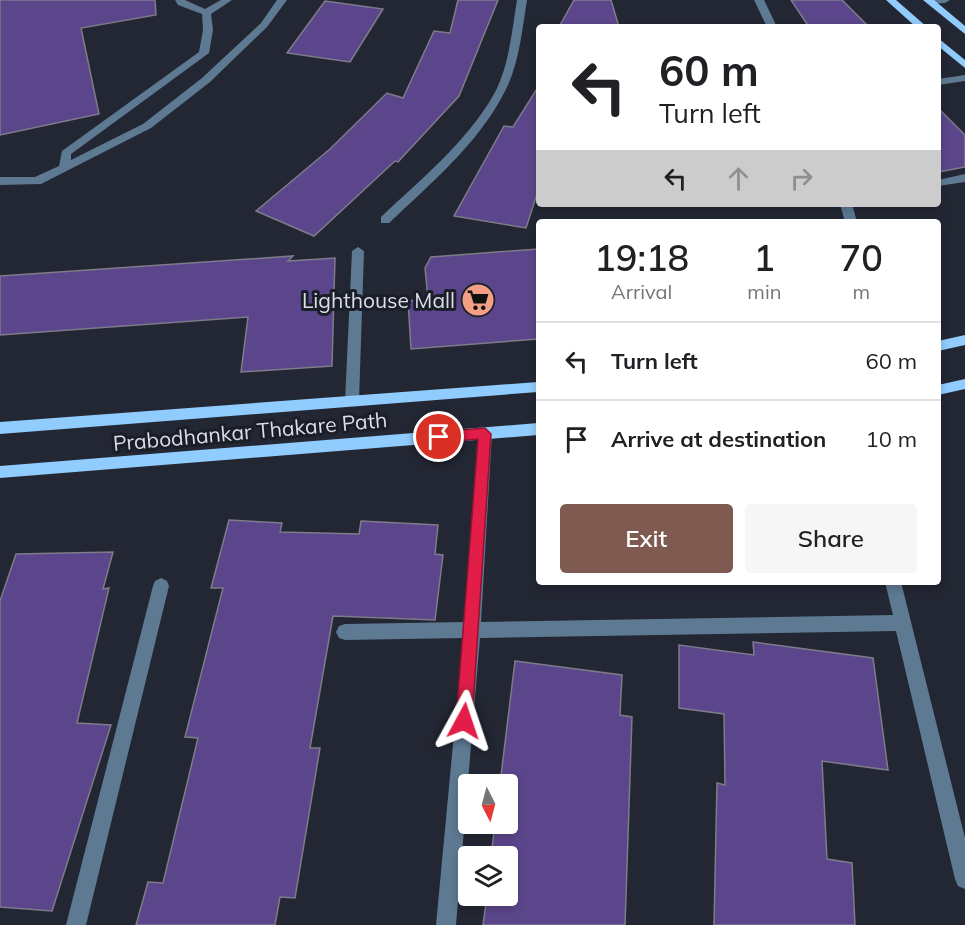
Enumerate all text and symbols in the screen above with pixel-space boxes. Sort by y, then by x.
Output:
text: 60 m [659,44,759,97]
icon: left [560,48,638,126]
text: Turn left [659,96,761,130]
icon: left [659,162,692,195]
icon: ahead [722,162,755,195]
icon: right [785,162,818,195]
text: 19:18 [594,235,689,280]
text: 1 [754,235,775,280]
text: 70 [840,235,883,280]
text: Arrival [611,279,672,304]
text: min [747,279,781,304]
text: m [852,279,870,304]
supermarket icon: Lighthouse Mall [460,282,496,318]
place label: Lighthouse Mall [302,287,455,313]
icon: left [560,345,593,378]
text: Turn left [611,347,698,375]
text: 60 m [866,347,917,375]
street label: Prabodhankar Thakare Path [112,406,388,456]
pin [413,411,464,462]
icon: arrive [422,420,455,453]
icon: arrive [560,423,593,456]
text: Arrive at destination [611,425,826,453]
text: 10 m [866,425,917,453]
button: Exit [560,504,733,573]
button: Share [745,504,917,573]
position arrow [432,689,496,753]
north arrow [458,774,518,834]
map controls [458,774,518,906]
button: layers [458,846,518,906]

